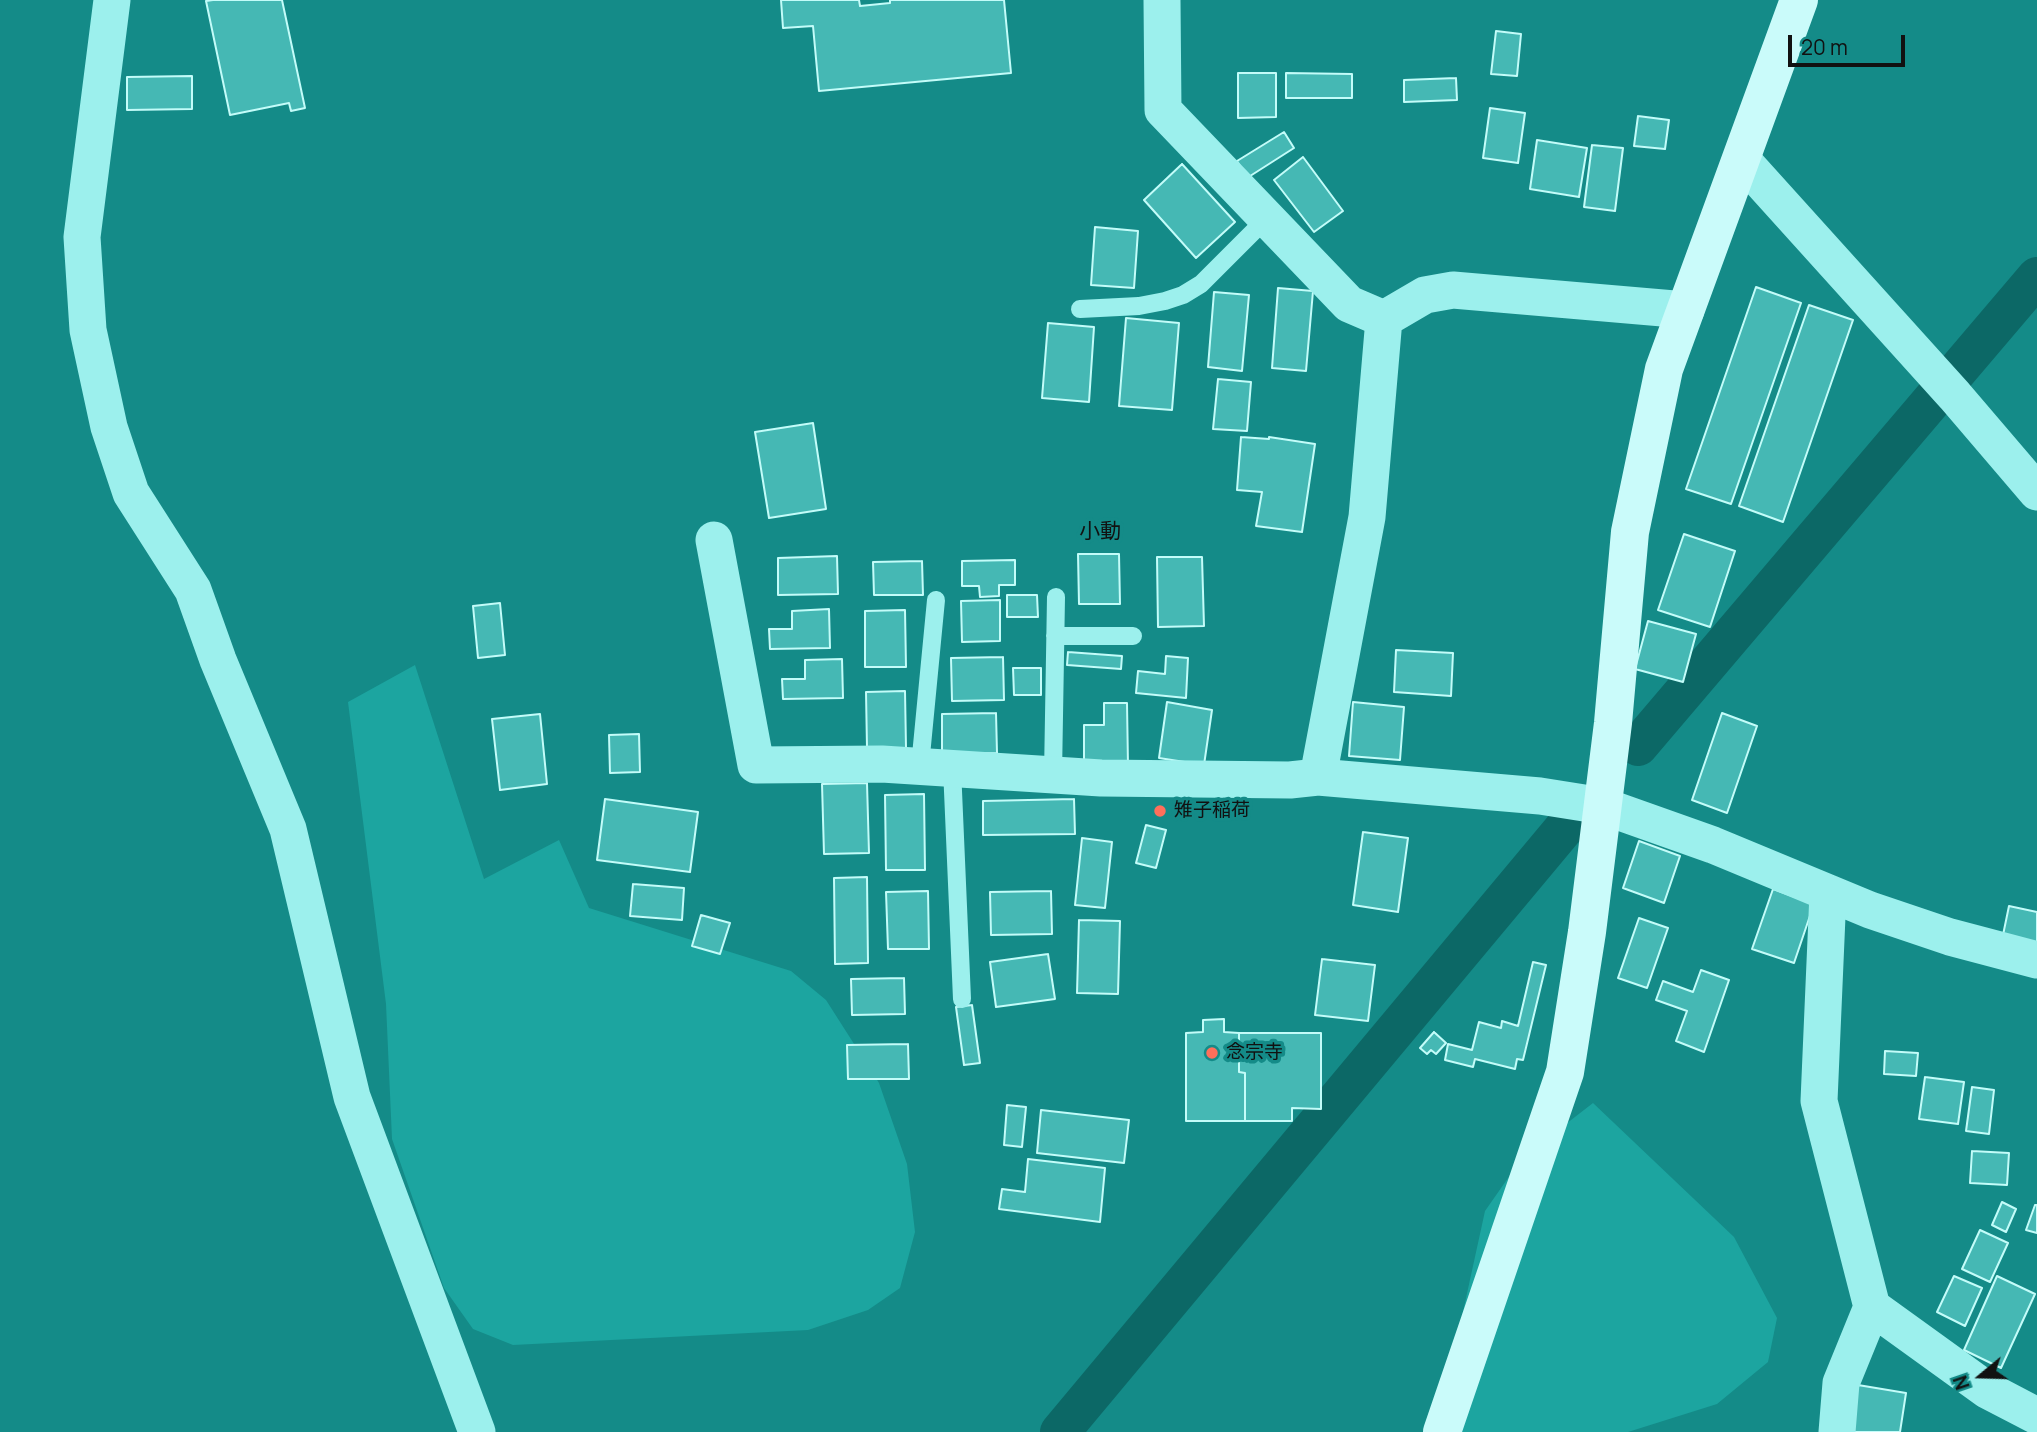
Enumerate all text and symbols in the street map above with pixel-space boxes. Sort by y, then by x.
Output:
scale bar [1792,21,1909,65]
text: 20 m [1801,33,1848,61]
district label: 小動 [1079,519,1121,545]
place label: 雉子稲荷 [1174,800,1250,822]
marker: 雉子稲荷 [1152,803,1168,819]
place label: 念宗寺 [1226,1042,1283,1064]
marker: 念宗寺 [1204,1045,1220,1061]
north arrow [1946,1341,2016,1411]
text: N [1947,1372,1976,1394]

